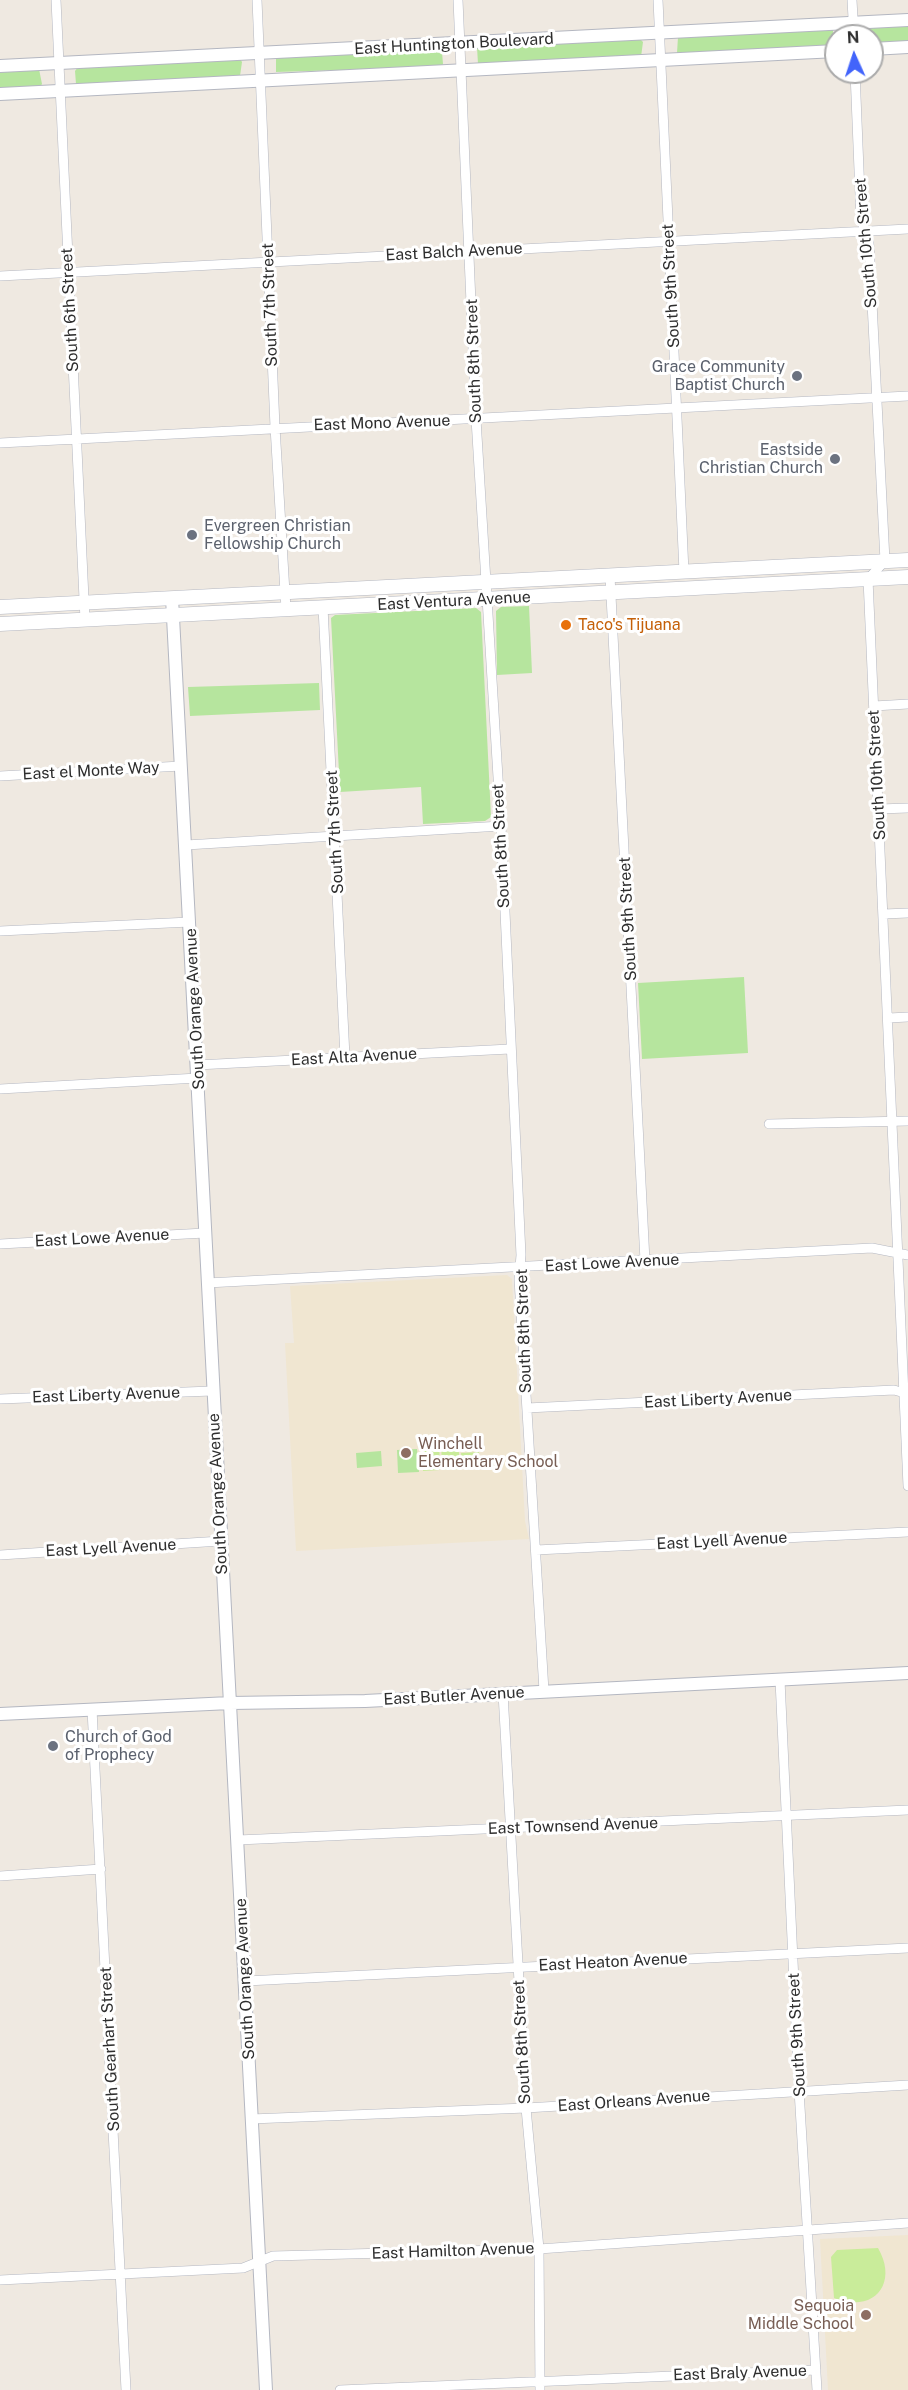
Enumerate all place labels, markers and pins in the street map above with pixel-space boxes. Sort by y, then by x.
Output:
place label: Grace Community Baptist Church [652,357,785,395]
marker: Grace Community Baptist Church [790,369,804,383]
place label: Eastside Christian Church [699,440,823,478]
marker: Eastside Christian Church [828,452,842,466]
place label: Evergreen Christian Fellowship Church [204,516,351,554]
marker: Evergreen Christian Fellowship Church [185,528,199,542]
place label: Taco's Tijuana [578,615,681,635]
marker: Taco's Tijuana [559,618,573,632]
place label: Winchell Elementary School [418,1434,558,1472]
marker: Winchell Elementary School [399,1446,413,1460]
place label: Church of God of Prophecy [65,1727,172,1765]
marker: Church of God of Prophecy [46,1739,60,1753]
place label: Sequoia Middle School [748,2296,854,2334]
marker: Sequoia Middle School [859,2308,873,2322]

